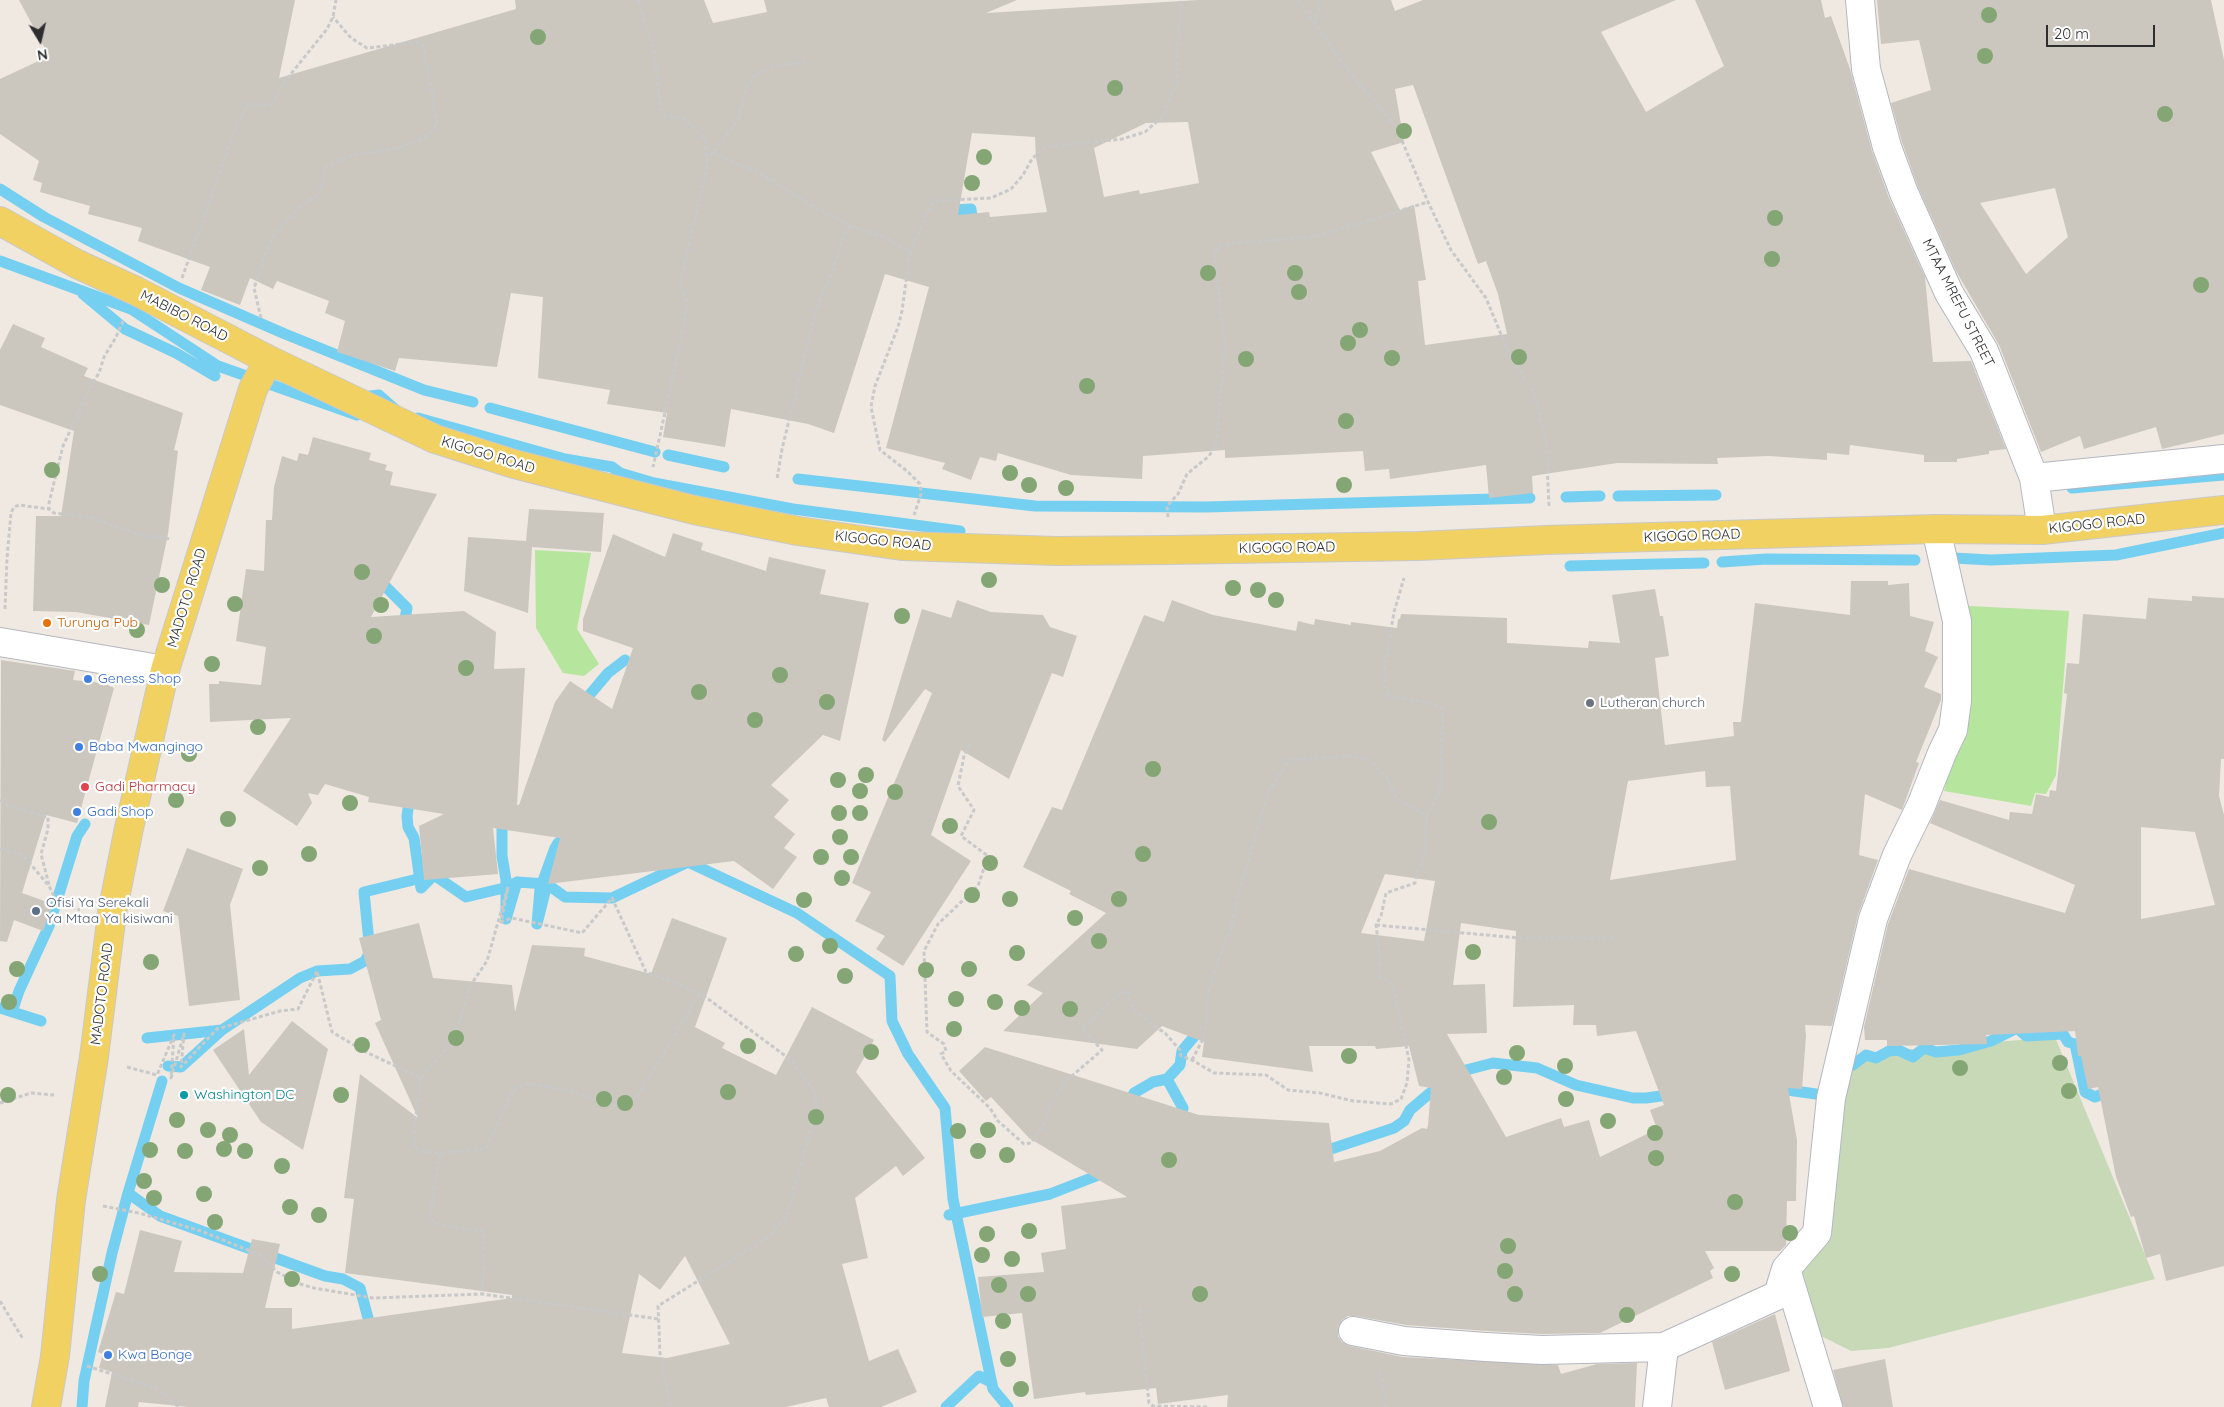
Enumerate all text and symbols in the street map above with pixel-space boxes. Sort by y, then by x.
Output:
north arrow [15,15,65,65]
scale bar [2049,15,2158,47]
text: 20 m [2054,24,2089,43]
text: N [36,45,49,65]
street label: MTAA MREFU STREET [1918,236,1998,370]
street label: MABIBO ROAD [137,287,231,345]
street label: KIGOGO ROAD [439,433,537,477]
street label: KIGOGO ROAD [2048,511,2146,537]
street label: KIGOGO ROAD [1643,526,1741,546]
street label: KIGOGO ROAD [834,528,932,554]
street label: KIGOGO ROAD [1239,539,1335,557]
street label: MADOTO ROAD [164,546,210,650]
place label: Turunya Pub [57,615,138,631]
marker: Turunya Pub [41,617,53,629]
place label: Geness Shop [98,671,181,687]
marker: Geness Shop [82,673,94,685]
place label: Lutheran church [1600,695,1705,711]
marker: Lutheran church [1584,697,1596,709]
place label: Baba Mwangingo [89,739,203,755]
marker: Baba Mwangingo [73,741,85,753]
place label: Gadi Pharmacy [95,779,195,795]
marker: Gadi Pharmacy [79,781,91,793]
place label: Gadi Shop [87,804,153,820]
marker: Gadi Shop [71,806,83,818]
place label: Ofisi Ya Serekali Ya Mtaa Ya kisiwani [46,895,173,928]
marker: Ofisi Ya Serekali Ya Mtaa Ya kisiwani [30,905,42,917]
street label: MADOTO ROAD [87,942,117,1046]
place label: Washington DC [194,1087,294,1103]
marker: Washington DC [178,1089,190,1101]
place label: Kwa Bonge [118,1347,192,1363]
marker: Kwa Bonge [102,1349,114,1361]

